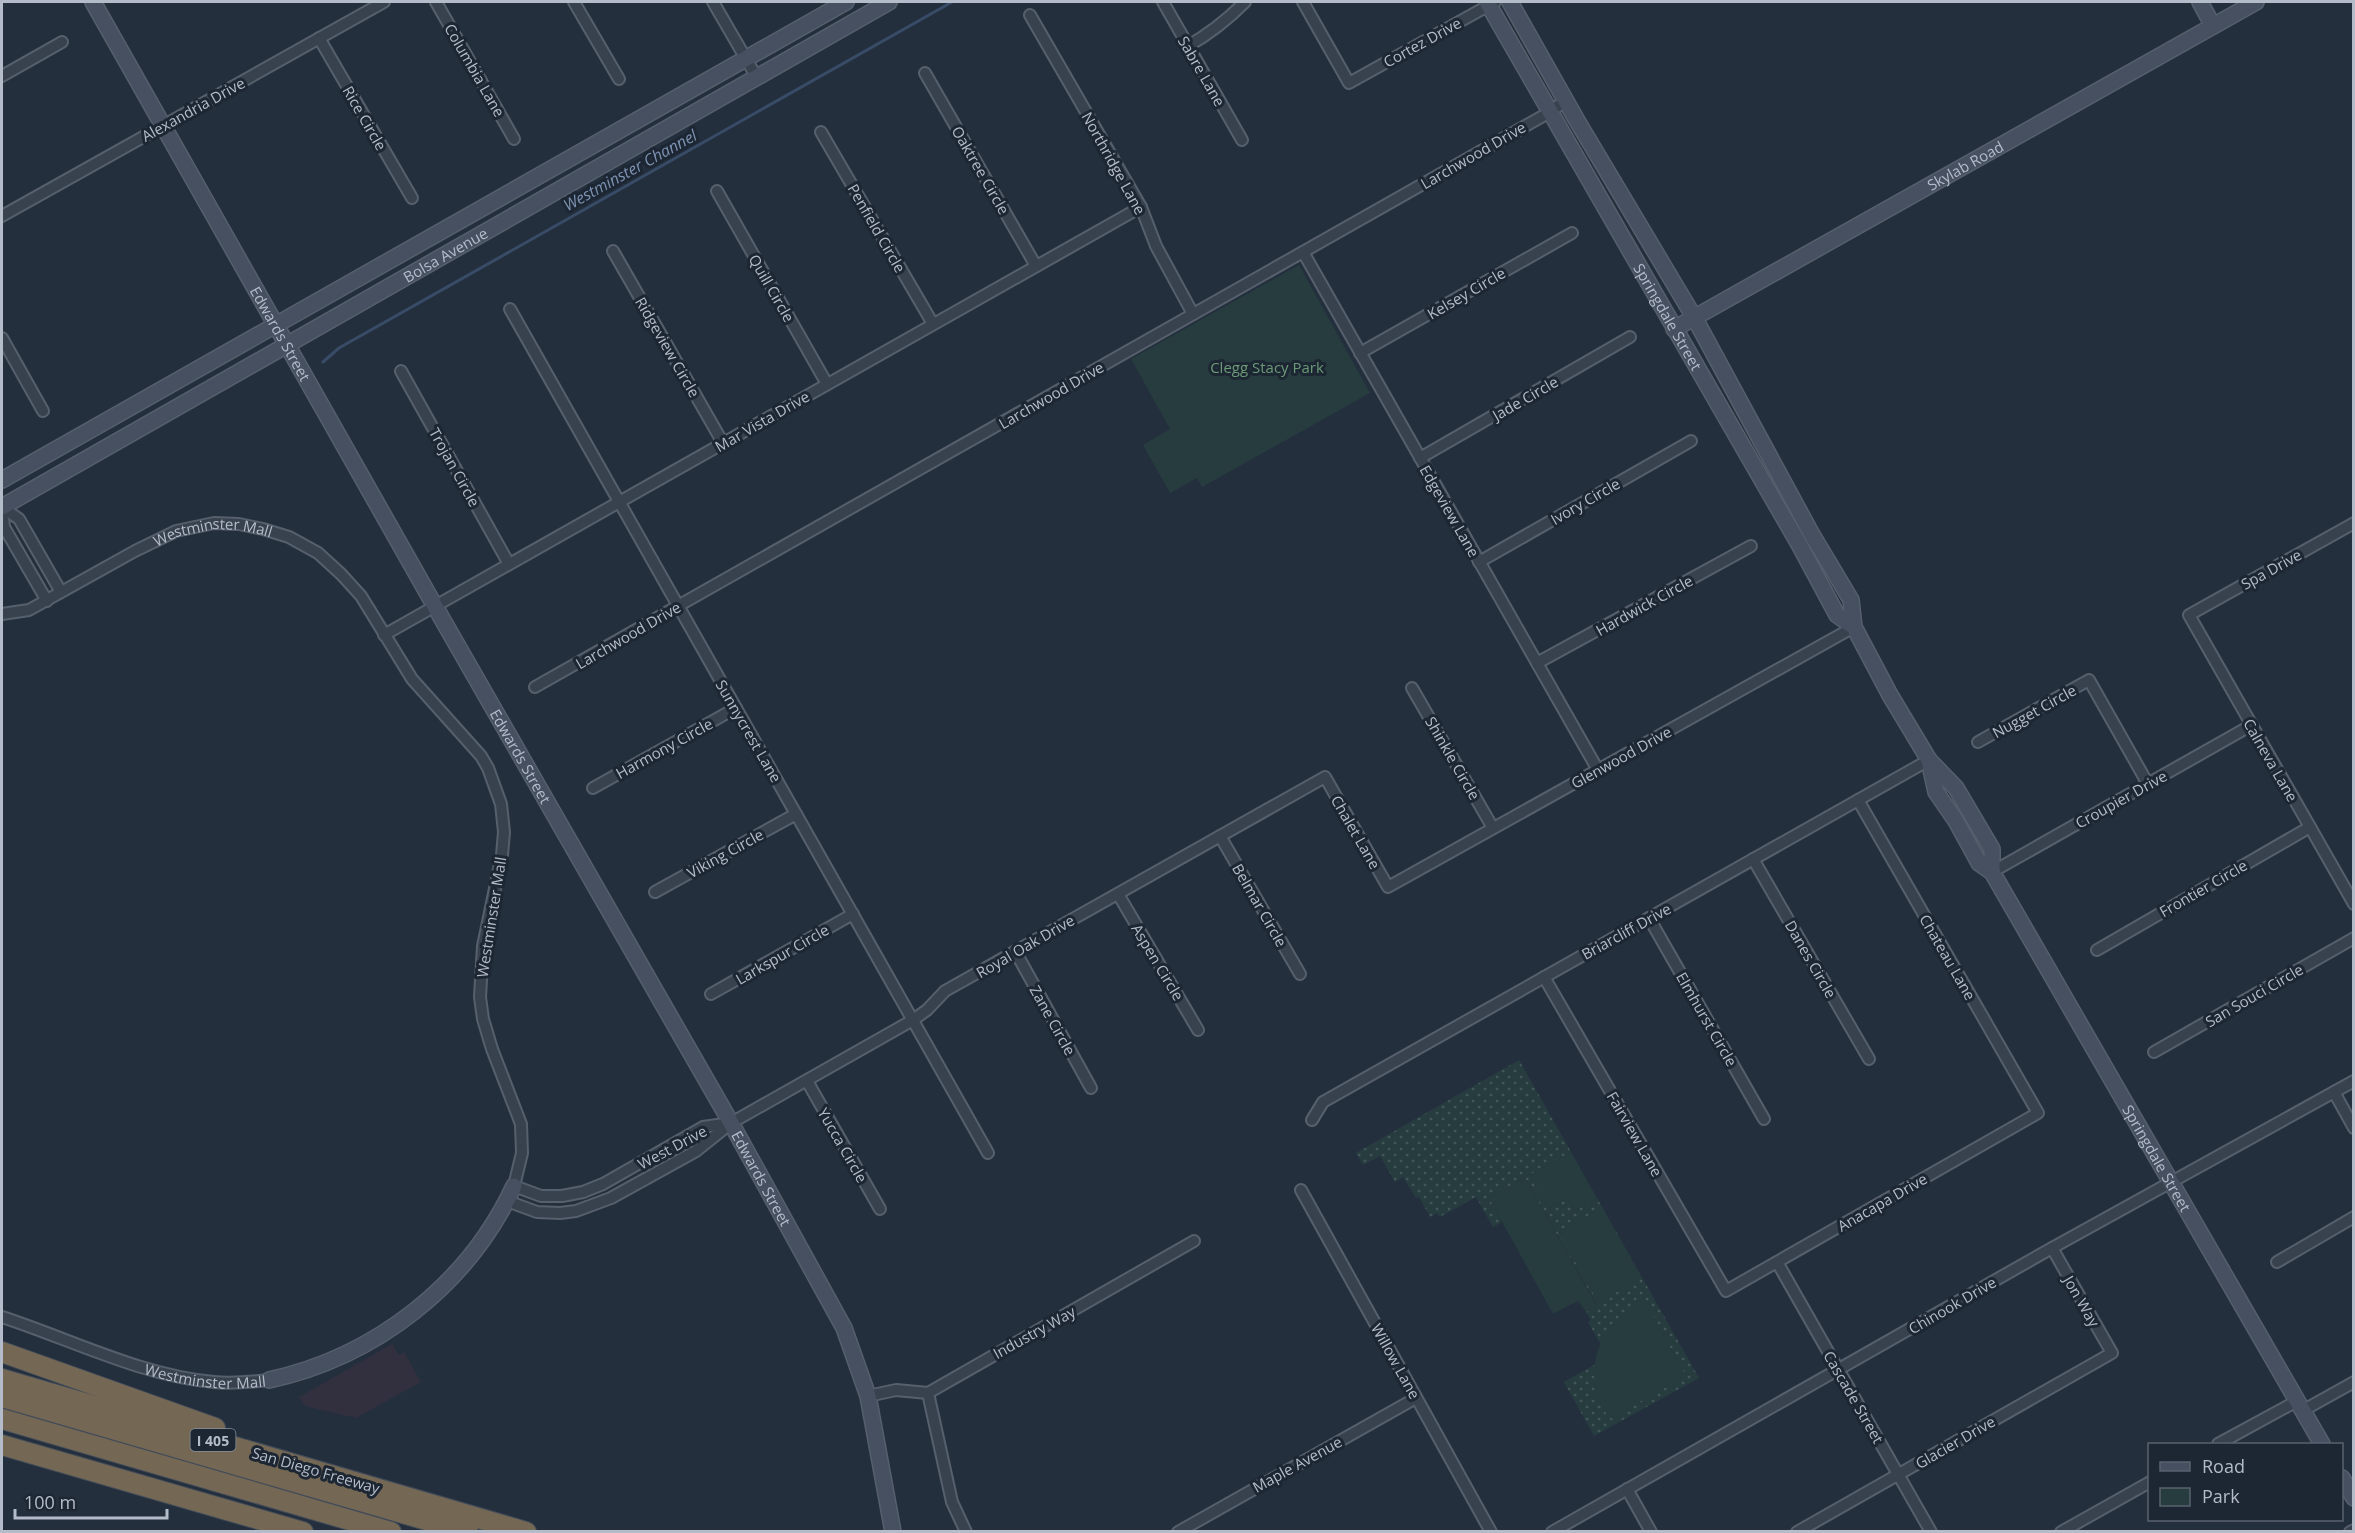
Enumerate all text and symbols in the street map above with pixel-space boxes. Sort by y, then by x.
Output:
street label: Cortez Drive [1380,12,1464,72]
street label: Columbia Lane [440,20,510,120]
street label: Sabre Lane [1174,32,1230,110]
street label: Alexandria Drive [138,72,248,146]
street label: Rice Circle [339,82,391,154]
street label: Northridge Lane [1078,108,1150,218]
street label: Larchwood Drive [1417,117,1529,193]
street label: Oaktree Circle [948,122,1014,218]
water label: Westminster Channel [559,124,702,216]
street label: Skylab Road [1923,136,2007,195]
street label: Penfield Circle [843,180,911,276]
street label: Bolsa Avenue [399,223,491,287]
street label: Quill Circle [745,251,799,325]
street label: Springdale Street [1629,259,1707,374]
street label: Kelsey Circle [1423,263,1509,323]
street label: Edwards Street [246,283,315,385]
street label: Ridgeview Circle [631,293,705,401]
street label: Larchwood Drive [995,357,1107,433]
park label: Clegg Stacy Park [1210,357,1324,377]
street label: Jade Circle [1487,371,1561,426]
street label: Mar Vista Drive [711,386,813,456]
street label: Trojan Circle [425,424,485,510]
street label: Edgeview Lane [1416,461,1484,561]
street label: Ivory Circle [1547,473,1623,529]
street label: Westminster Mall [150,513,275,551]
street label: Spa Drive [2237,544,2305,594]
street label: Hardwick Circle [1592,570,1696,640]
street label: Larchwood Drive [572,597,684,673]
street label: Sunnycrest Lane [712,676,786,786]
street label: Nugget Circle [1988,680,2080,742]
street label: Edwards Street [486,705,556,807]
street label: Harmony Circle [612,713,716,783]
street label: Shinkle Circle [1421,713,1485,803]
street label: Calneva Lane [2239,715,2303,805]
street label: Glenwood Drive [1567,721,1675,793]
street label: Croupier Drive [2072,766,2170,832]
street label: Chalet Lane [1327,791,1385,873]
street label: Viking Circle [683,824,767,882]
street label: Westminster Mall [472,855,510,979]
street label: Frontier Circle [2155,855,2251,921]
street label: Belmar Circle [1228,860,1292,950]
street label: Briarcliff Drive [1578,898,1674,964]
street label: Royal Oak Drive [972,910,1078,982]
street label: Chateau Lane [1915,910,1981,1004]
street label: Danes Circle [1781,916,1841,1002]
street label: Larkspur Circle [732,919,832,989]
street label: Aspen Circle [1127,920,1189,1004]
street label: San Souci Circle [2201,959,2307,1031]
street label: Elmhurst Circle [1672,968,1742,1070]
street label: Zane Circle [1026,981,1080,1059]
street label: Fairview Lane [1603,1088,1667,1180]
street label: Springdale Street [2118,1101,2196,1215]
street label: Yucca Circle [814,1104,872,1186]
street label: West Drive [634,1120,710,1174]
street label: Edwards Street [727,1127,796,1229]
street label: Anacapa Drive [1833,1168,1931,1236]
street label: Jon Way [2058,1270,2105,1331]
street label: Chinook Drive [1904,1272,2000,1338]
street label: Industry Way [989,1301,1079,1363]
street label: Willow Lane [1367,1320,1425,1402]
street label: Cascade Street [1819,1347,1889,1447]
street label: Westminster Mall [142,1359,267,1393]
street label: Glacier Drive [1911,1411,1999,1473]
road number: I 405 [190,1429,236,1451]
street label: Maple Avenue [1249,1431,1345,1497]
street label: San Diego Freeway [250,1442,383,1498]
legend [2148,1443,2343,1521]
text: Road [2202,1454,2245,1478]
scale bar [15,1482,166,1520]
text: Park [2202,1484,2240,1508]
text: 100 m [24,1490,76,1514]

